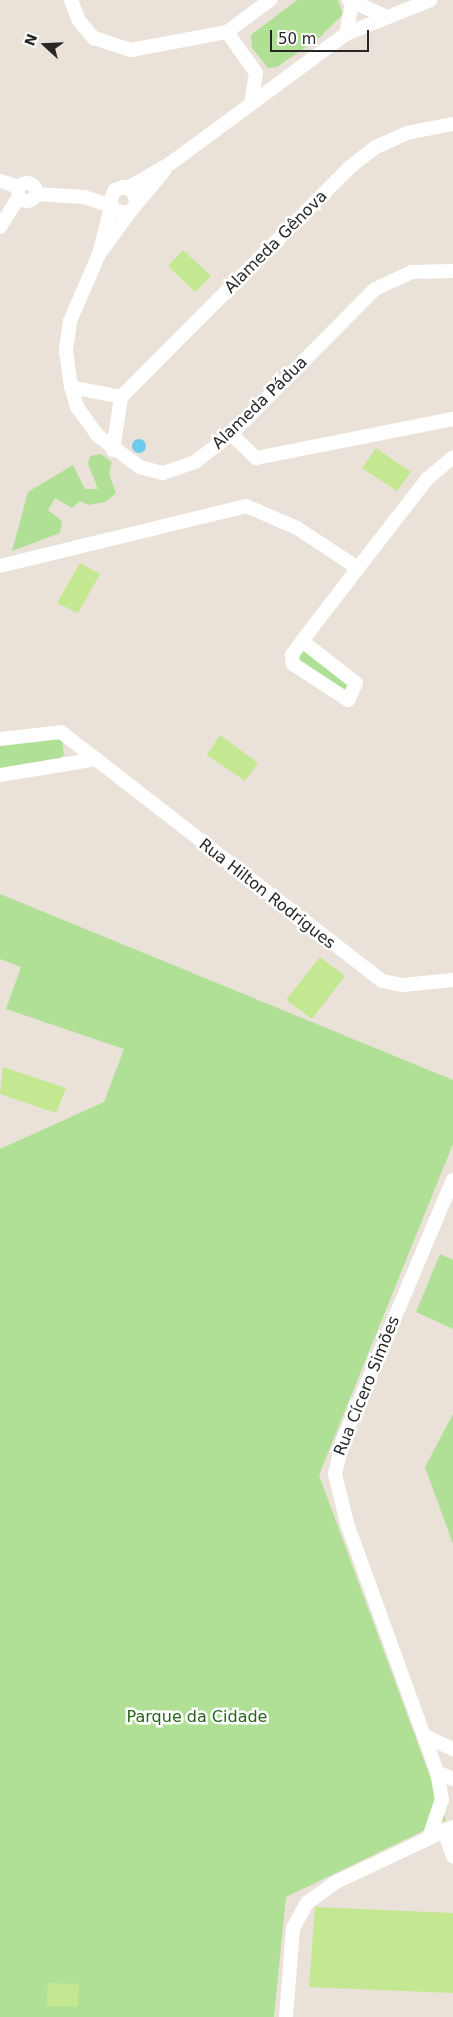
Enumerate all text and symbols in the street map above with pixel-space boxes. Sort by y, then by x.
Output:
north arrow [20,20,70,70]
scale bar [273,20,372,52]
text: 50 m [278,30,316,48]
text: N [21,32,40,48]
street label: Alameda Gênova [221,187,331,297]
street label: Alameda Pádua [209,353,311,453]
street label: Rua Hilton Rodrigues [195,835,339,953]
street label: Rua Cícero Simões [330,1313,404,1459]
park label: Parque da Cidade [127,1707,267,1727]

